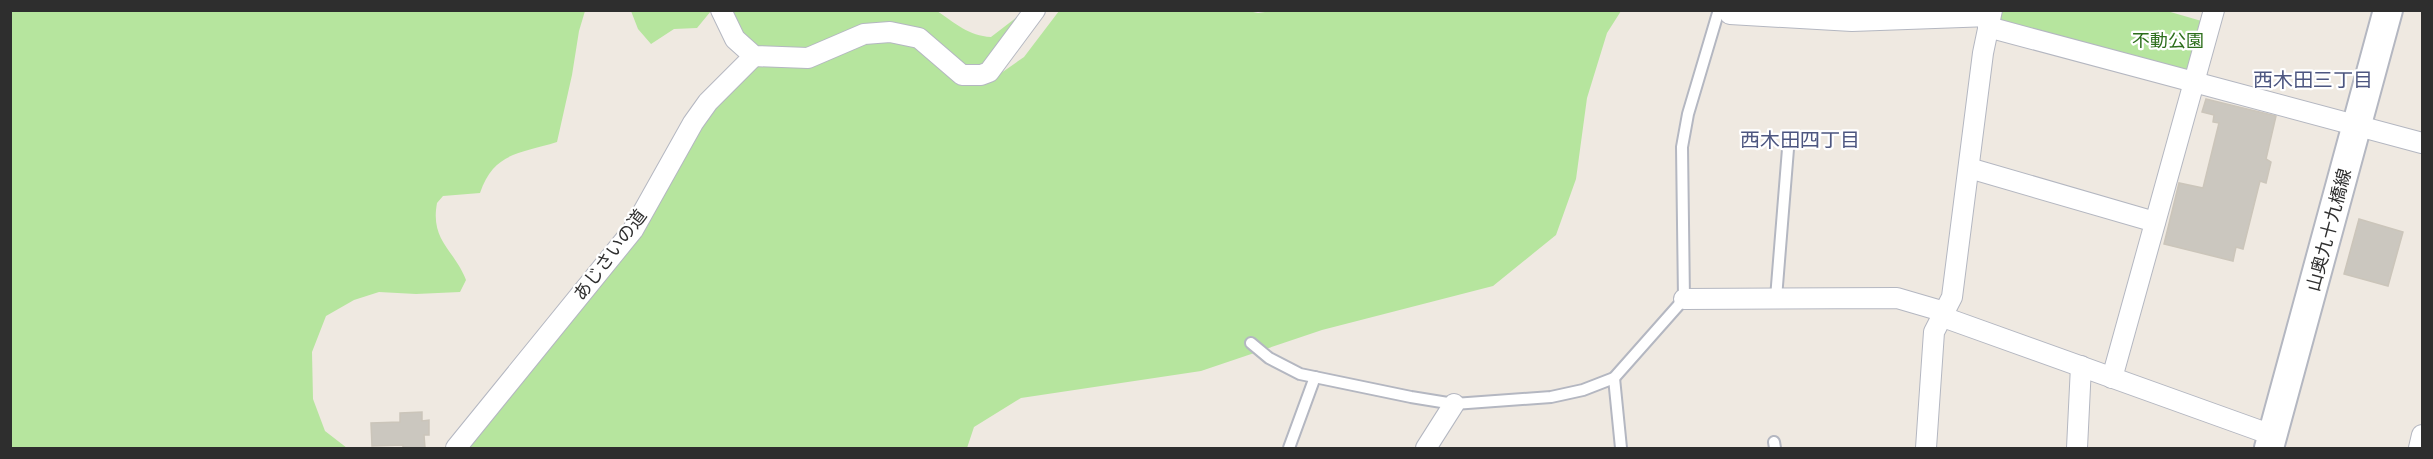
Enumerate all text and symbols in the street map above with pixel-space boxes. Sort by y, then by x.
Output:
park label: 不動公園 [2132,30,2204,52]
district label: 西木田三丁目 [2253,69,2373,92]
district label: 西木田四丁目 [1740,129,1860,152]
street label: 山奥九十九橋線 [2302,166,2356,294]
street label: あじさいの道 [569,205,651,305]

